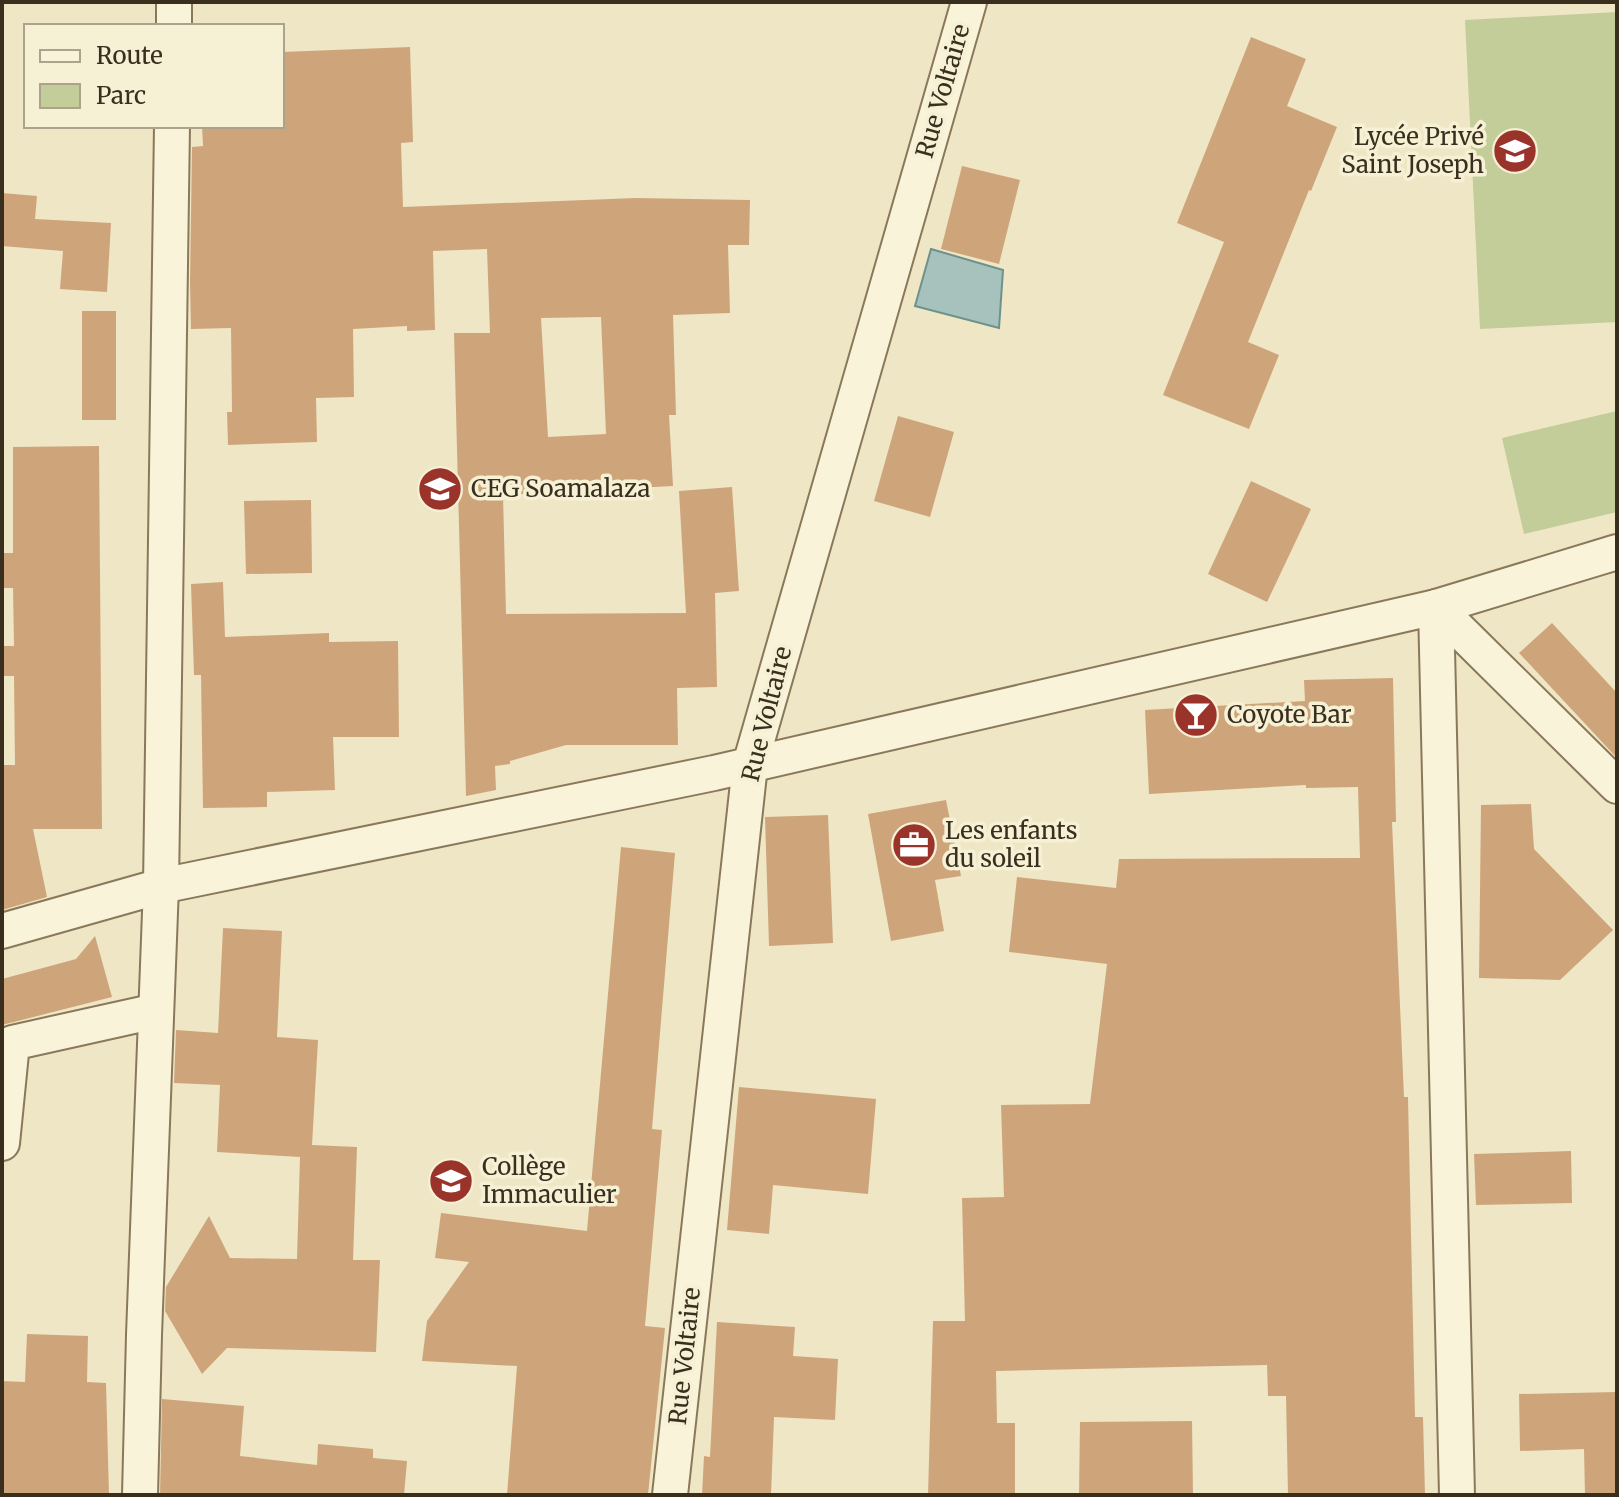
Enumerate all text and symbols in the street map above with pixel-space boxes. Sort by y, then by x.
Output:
street label: Rue Voltaire [909,20,976,161]
legend [24,24,284,128]
text: Route [96,40,163,71]
text: Parc [96,80,146,111]
place label: Lycée Privé Saint Joseph [1341,121,1484,180]
school or university icon: Lycée Privé Saint Joseph [1491,127,1539,175]
school or university icon: CEG Soamalaza [416,465,464,513]
place label: CEG Soamalaza [471,473,651,504]
street label: Rue Voltaire [735,643,798,785]
bar icon: Coyote Bar [1172,691,1220,739]
place label: Coyote Bar [1227,699,1352,730]
place label: Les enfants du soleil [945,815,1077,874]
office icon: Les enfants du soleil [890,821,938,869]
place label: Collège Immaculier [482,1151,617,1210]
school or university icon: Collège Immaculier [427,1157,475,1205]
street label: Rue Voltaire [662,1286,707,1426]

